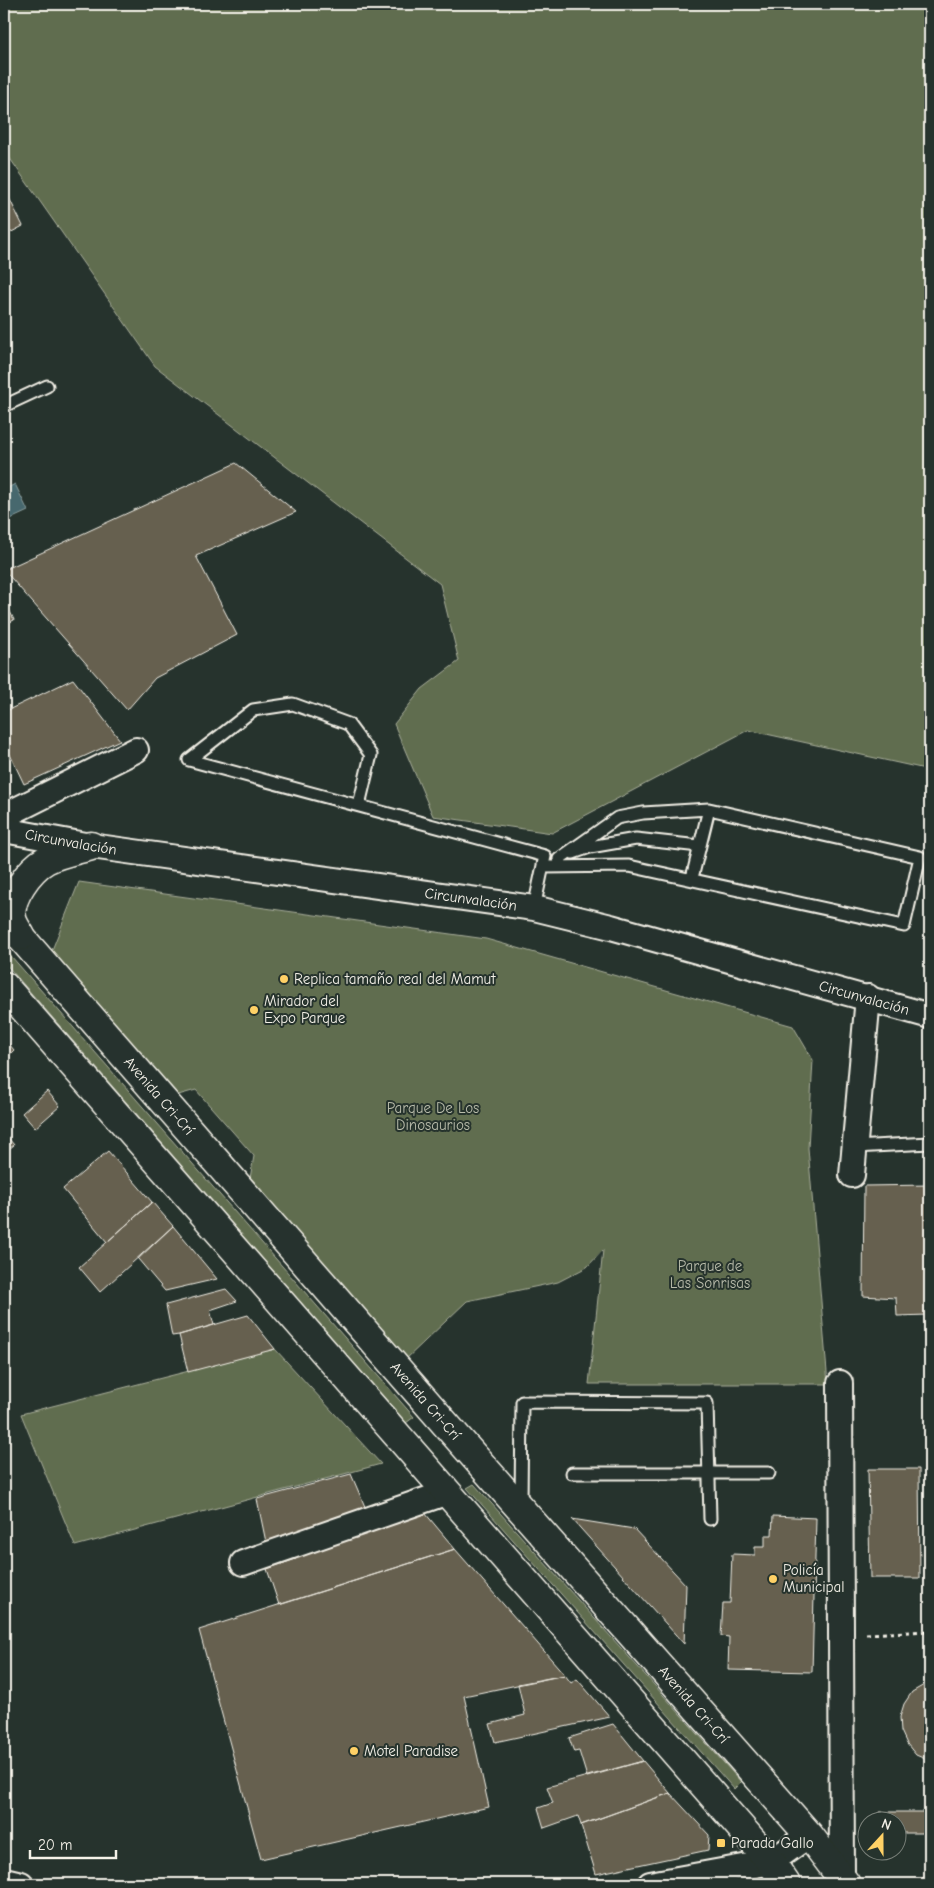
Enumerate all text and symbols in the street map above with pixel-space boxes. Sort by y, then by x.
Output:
street label: Circunvalación [24,825,118,859]
street label: Circunvalación [424,884,518,915]
place label: Replica tamaño real del Mamut [294,970,496,988]
marker: Replica tamaño real del Mamut [278,973,290,985]
street label: Circunvalación [817,976,911,1019]
place label: Mirador del Expo Parque [264,992,346,1027]
marker: Mirador del Expo Parque [248,1004,260,1016]
street label: Avenida Cri-Crí [120,1053,198,1139]
park label: Parque De Los Dinosaurios [387,1099,479,1134]
park label: Parque de Las Sonrisas [670,1257,750,1292]
street label: Avenida Cri-Crí [386,1358,465,1444]
place label: Policía Municipal [783,1561,845,1596]
marker: Policía Municipal [767,1573,779,1585]
street label: Avenida Cri-Crí [654,1662,733,1748]
place label: Motel Paradise [364,1742,459,1760]
marker: Motel Paradise [348,1745,360,1757]
north arrow [856,1810,906,1860]
text: N [879,1815,894,1834]
scale bar [30,1828,116,1860]
place label: Parada Gallo [731,1834,814,1852]
text: 20 m [38,1836,72,1854]
marker: Parada Gallo [715,1837,727,1849]

